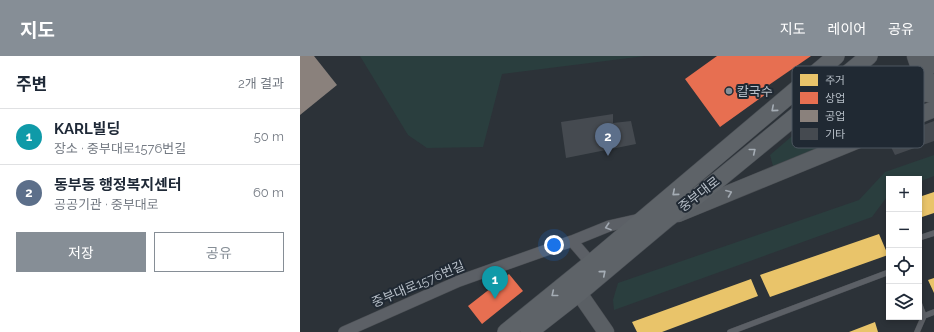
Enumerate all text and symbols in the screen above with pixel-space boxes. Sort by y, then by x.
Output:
text: 지도 [20,19,55,41]
text: 지도 [780,21,806,37]
text: 레이어 [828,21,866,37]
text: 공유 [888,21,914,37]
legend [792,66,924,148]
text: 주변 [16,74,47,94]
text: 주거 [825,74,845,87]
text: 2개 결과 [238,76,284,91]
place label: 칼국수 [737,84,773,99]
marker: 칼국수 [724,86,734,96]
text: 상업 [825,92,845,105]
one-way arrow [771,104,779,111]
text: 공업 [825,110,845,123]
text: KARL빌딩 [54,120,120,138]
pin: 2 [595,123,621,156]
text: 기타 [825,128,845,141]
text: 1 [26,129,32,144]
text: 50 m [254,129,284,144]
text: 장소 · 중부대로1576번길 [54,141,186,156]
one-way arrow [748,149,756,156]
street label: 중부대로 [676,173,722,215]
text: 동부동 행정복지센터 [54,176,182,194]
map controls [886,176,922,320]
button: + [886,176,922,212]
text: 2 [25,185,33,200]
text: 60 m [253,185,284,200]
one-way arrow [672,188,680,195]
one-way arrow [725,190,733,198]
text: 공공기관 · 중부대로 [54,197,159,212]
button: − [886,212,922,248]
one-way arrow [604,222,611,231]
button: 저장 [16,232,146,272]
button: 공유 [154,232,284,272]
your location [544,235,564,255]
button: locate [886,248,922,284]
street label: 중부대로1576번길 [369,258,467,310]
pin: 1 [482,266,508,299]
one-way arrow [599,270,606,277]
button: layers [886,284,922,320]
one-way arrow [551,289,558,296]

